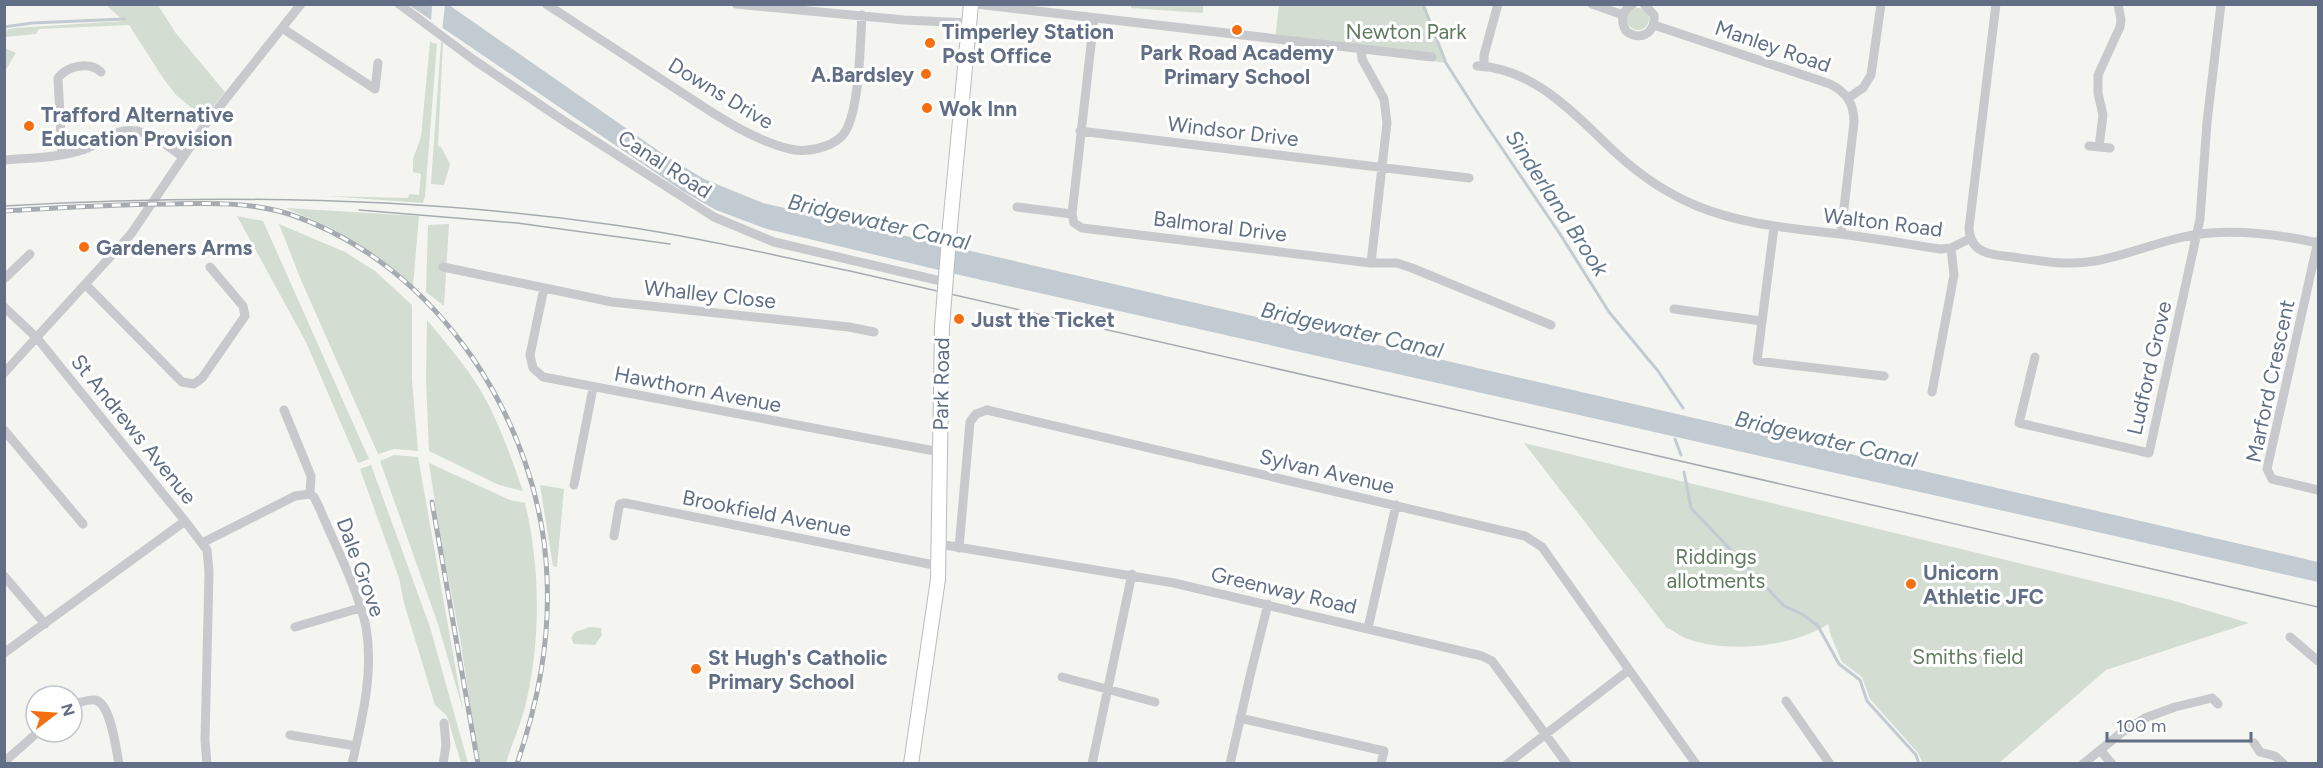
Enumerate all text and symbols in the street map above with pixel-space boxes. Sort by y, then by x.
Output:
street label: Manley Road [1712,15,1834,77]
place label: Timperley Station Post Office [942,19,1114,68]
park label: Newton Park [1346,19,1467,44]
marker: Park Road Academy Primary School [1230,23,1244,37]
marker: Timperley Station Post Office [923,36,937,50]
place label: Park Road Academy Primary School [1140,40,1335,89]
street label: Downs Drive [664,52,778,134]
place label: A.Bardsley [811,62,915,87]
marker: A.Bardsley [919,67,933,81]
place label: Wok Inn [939,96,1017,121]
marker: Wok Inn [920,101,934,115]
place label: Trafford Alternative Education Provision [41,102,234,151]
street label: Windsor Drive [1166,111,1300,151]
marker: Trafford Alternative Education Provision [22,119,36,133]
street label: Canal Road [614,125,716,203]
water label: Sinderland Brook [1500,125,1615,282]
water label: Bridgewater Canal [785,188,973,256]
street label: Walton Road [1822,202,1944,242]
street label: Balmoral Drive [1152,205,1288,247]
place label: Gardeners Arms [96,235,252,260]
marker: Gardeners Arms [77,240,91,254]
street label: Whalley Close [643,275,777,313]
water label: Bridgewater Canal [1258,296,1446,364]
street label: Marford Crescent [2241,297,2299,465]
street label: Ludford Grove [2121,299,2177,437]
place label: Just the Ticket [971,307,1115,332]
marker: Just the Ticket [952,312,966,326]
street label: Park Road [928,337,954,431]
street label: St Andrews Avenue [66,349,202,509]
street label: Hawthorn Avenue [612,361,784,417]
water label: Bridgewater Canal [1732,405,1920,473]
street label: Sylvan Avenue [1257,443,1397,499]
street label: Brookfield Avenue [680,484,854,542]
street label: Dale Grove [332,514,390,620]
park label: Riddings allotments [1667,544,1765,593]
place label: Unicorn Athletic JFC [1923,560,2044,609]
street label: Greenway Road [1209,561,1359,619]
marker: Unicorn Athletic JFC [1904,577,1918,591]
park label: Smiths field [1912,644,2024,669]
place label: St Hugh's Catholic Primary School [708,645,888,694]
marker: St Hugh's Catholic Primary School [689,662,703,676]
north arrow [24,684,84,744]
text: N [57,701,79,718]
scale bar [2107,705,2251,743]
text: 100 m [2116,715,2166,737]

